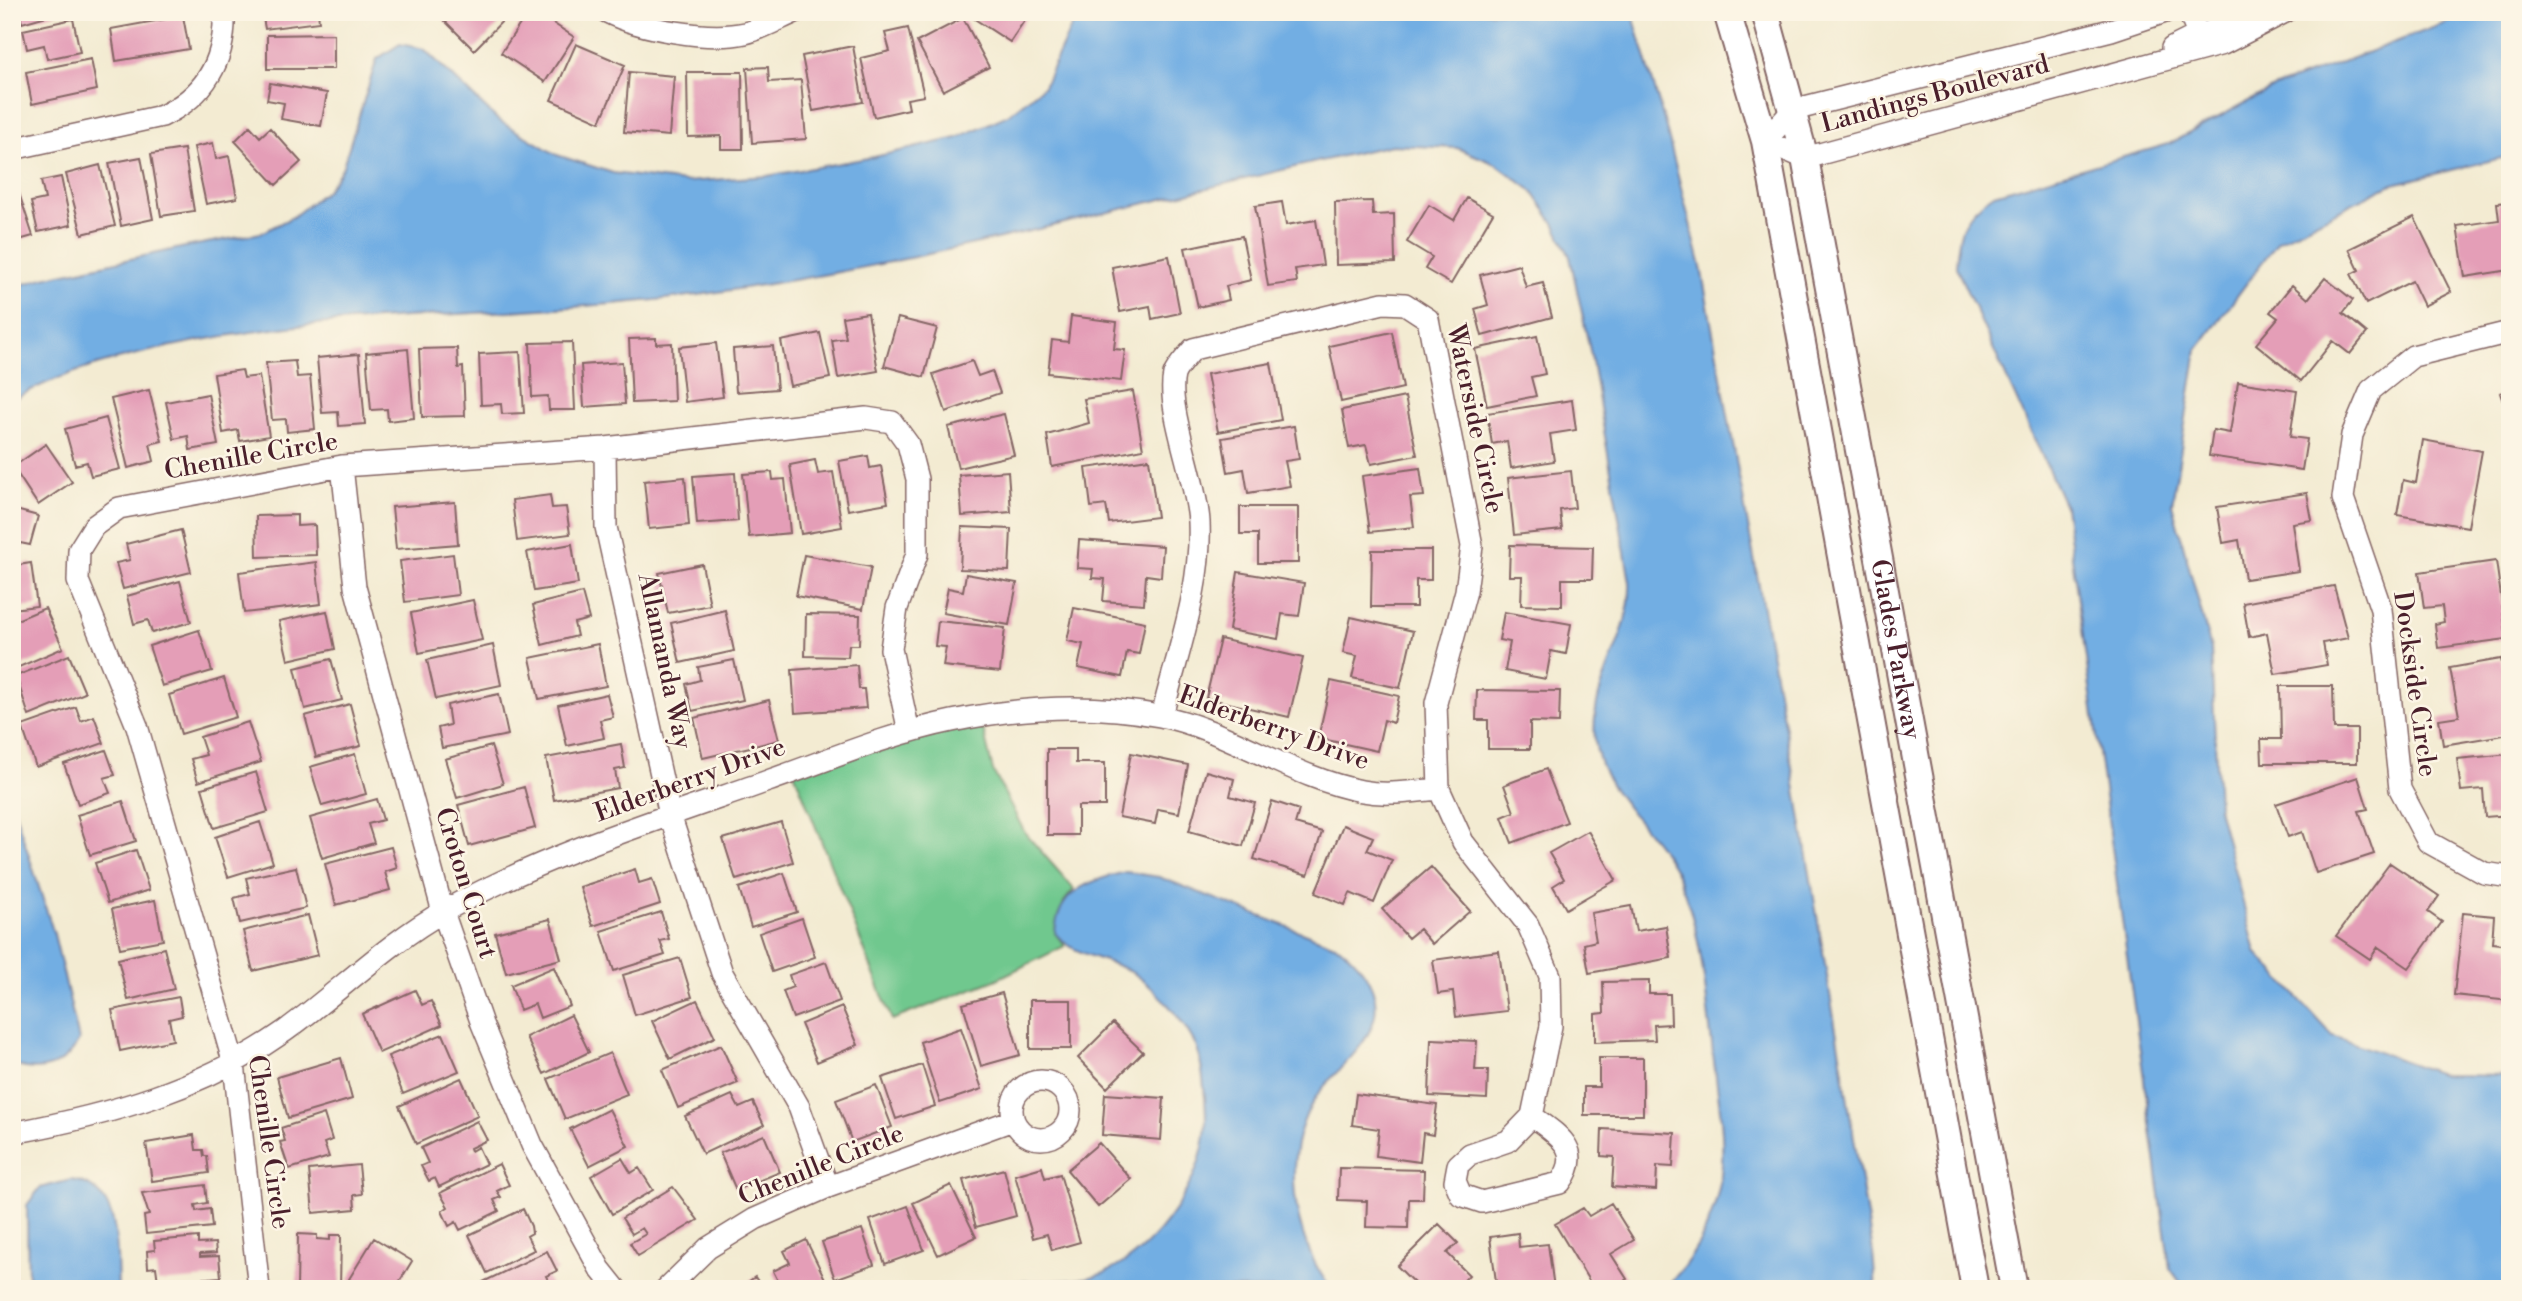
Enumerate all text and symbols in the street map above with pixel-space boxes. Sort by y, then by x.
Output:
street label: Landings Boulevard [1817,48,2053,140]
street label: Waterside Circle [1439,320,1511,517]
street label: Chenille Circle [162,425,340,487]
street label: Glades Parkway [1863,557,1928,742]
street label: Allamanda Way [631,569,699,752]
street label: Dockside Circle [2386,589,2444,779]
street label: Elderberry Drive [1174,679,1374,777]
street label: Elderberry Drive [590,731,790,829]
street label: Croton Court [428,804,504,962]
street label: Chenille Circle [241,1053,297,1231]
street label: Chenille Circle [734,1117,908,1213]

